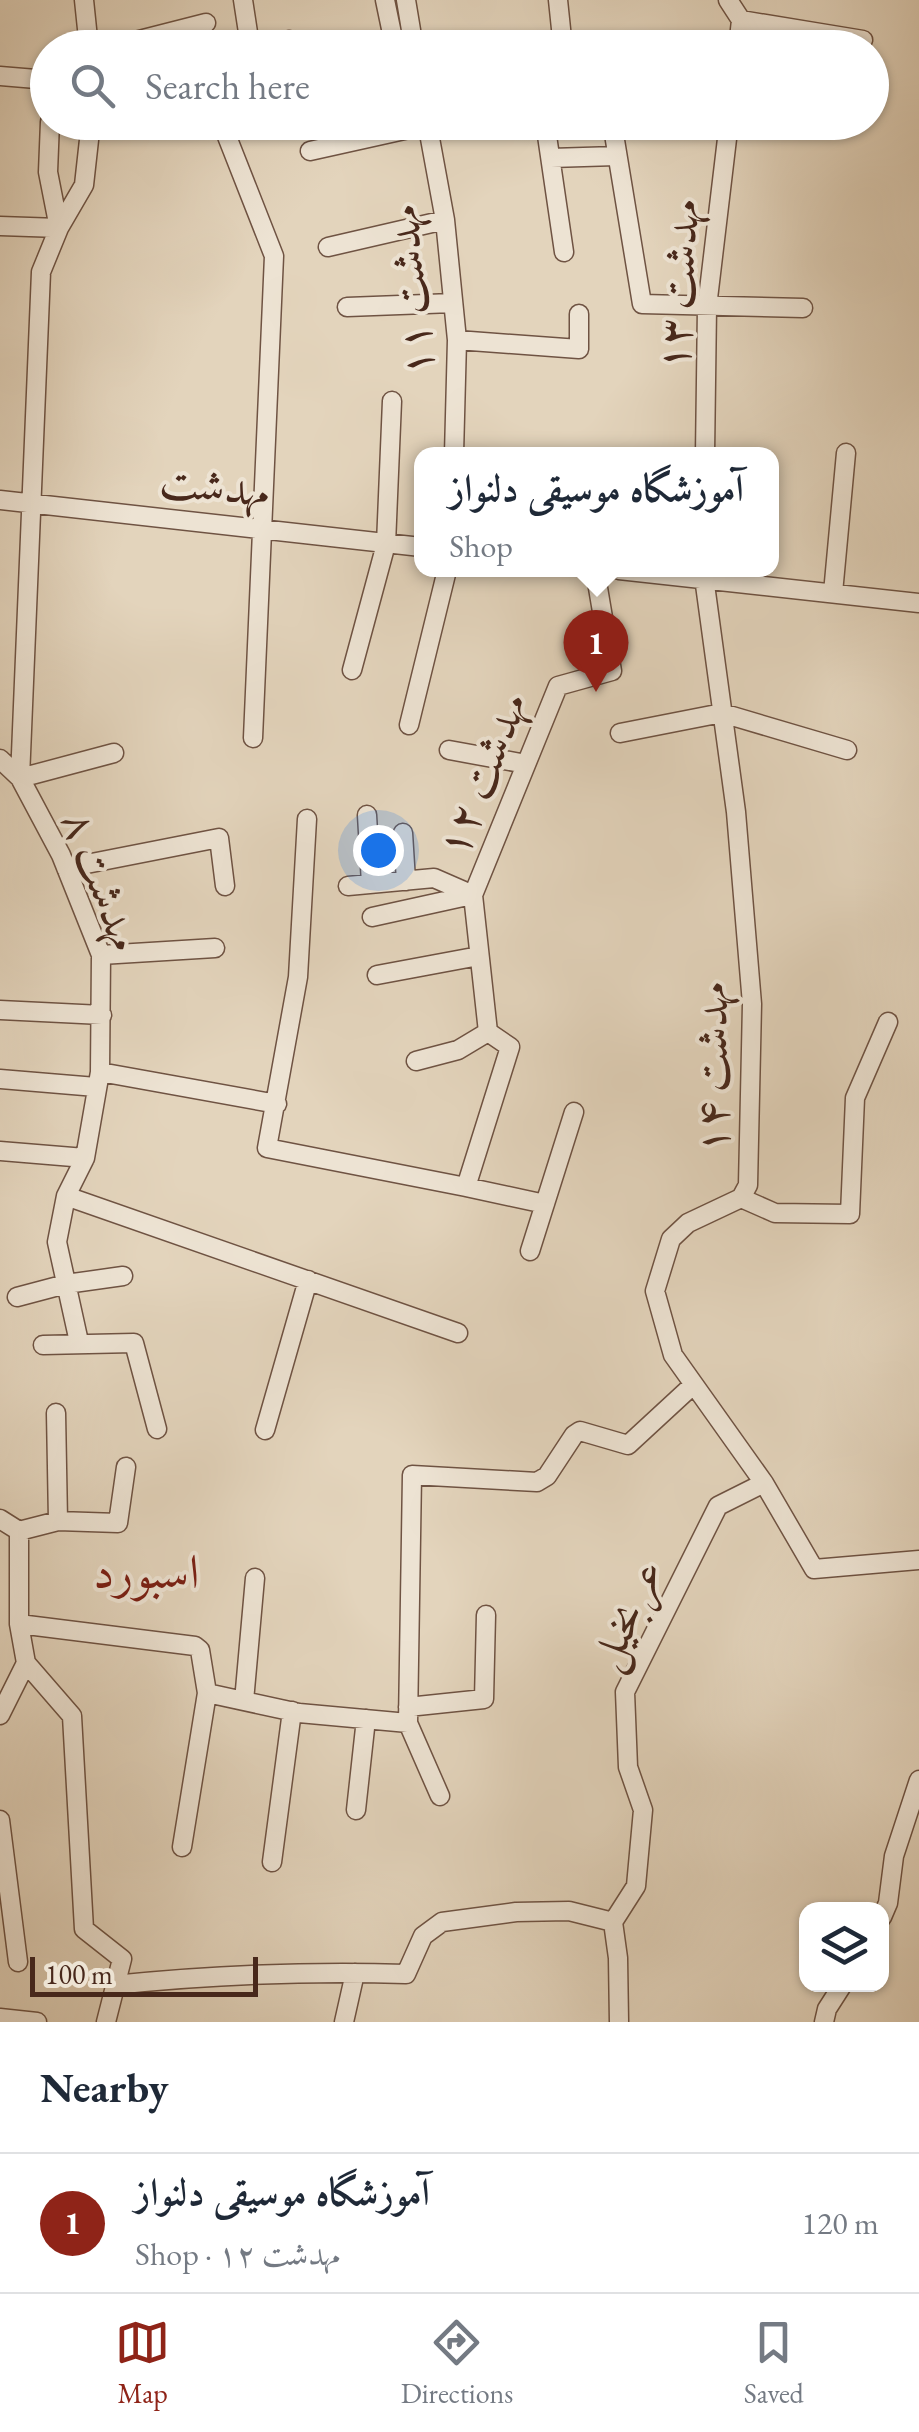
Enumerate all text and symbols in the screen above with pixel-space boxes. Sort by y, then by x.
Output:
search box [30,30,889,140]
icon: search [65,58,120,113]
text: Search here [145,61,310,110]
street label: مهدشت ۱۳ [642,197,712,373]
street label: مهدشت ۱۱ [373,203,445,379]
popup [414,447,779,577]
street label: مهدشت [157,450,273,520]
text: آموزشگاه موسیقی دلنواز [449,463,744,512]
text: Shop [449,525,513,567]
pin: 1 [564,610,628,692]
street label: مهدشت ۱۲ [422,683,540,865]
street label: مهدشت ۸ [50,802,156,958]
your location [353,825,404,876]
street label: مهدشت ۱۴ [682,982,740,1154]
district label: اسبورد [93,1540,199,1602]
street label: عربخیل [574,1549,678,1680]
map controls [799,1902,889,1992]
button: layers [799,1902,889,1992]
scale bar [30,1952,258,1996]
text: 100 m [45,1956,113,1992]
text: Nearby [40,2060,169,2115]
text: آموزشگاه موسیقی دلنواز [135,2167,430,2216]
text: 1 [64,2202,81,2244]
text: 120 m [802,2202,879,2244]
text: Shop · مهدشت ۱۲ [135,2233,340,2275]
tab: Map [115,2315,170,2411]
tab: Directions [401,2315,513,2411]
tab: Saved [744,2315,804,2411]

